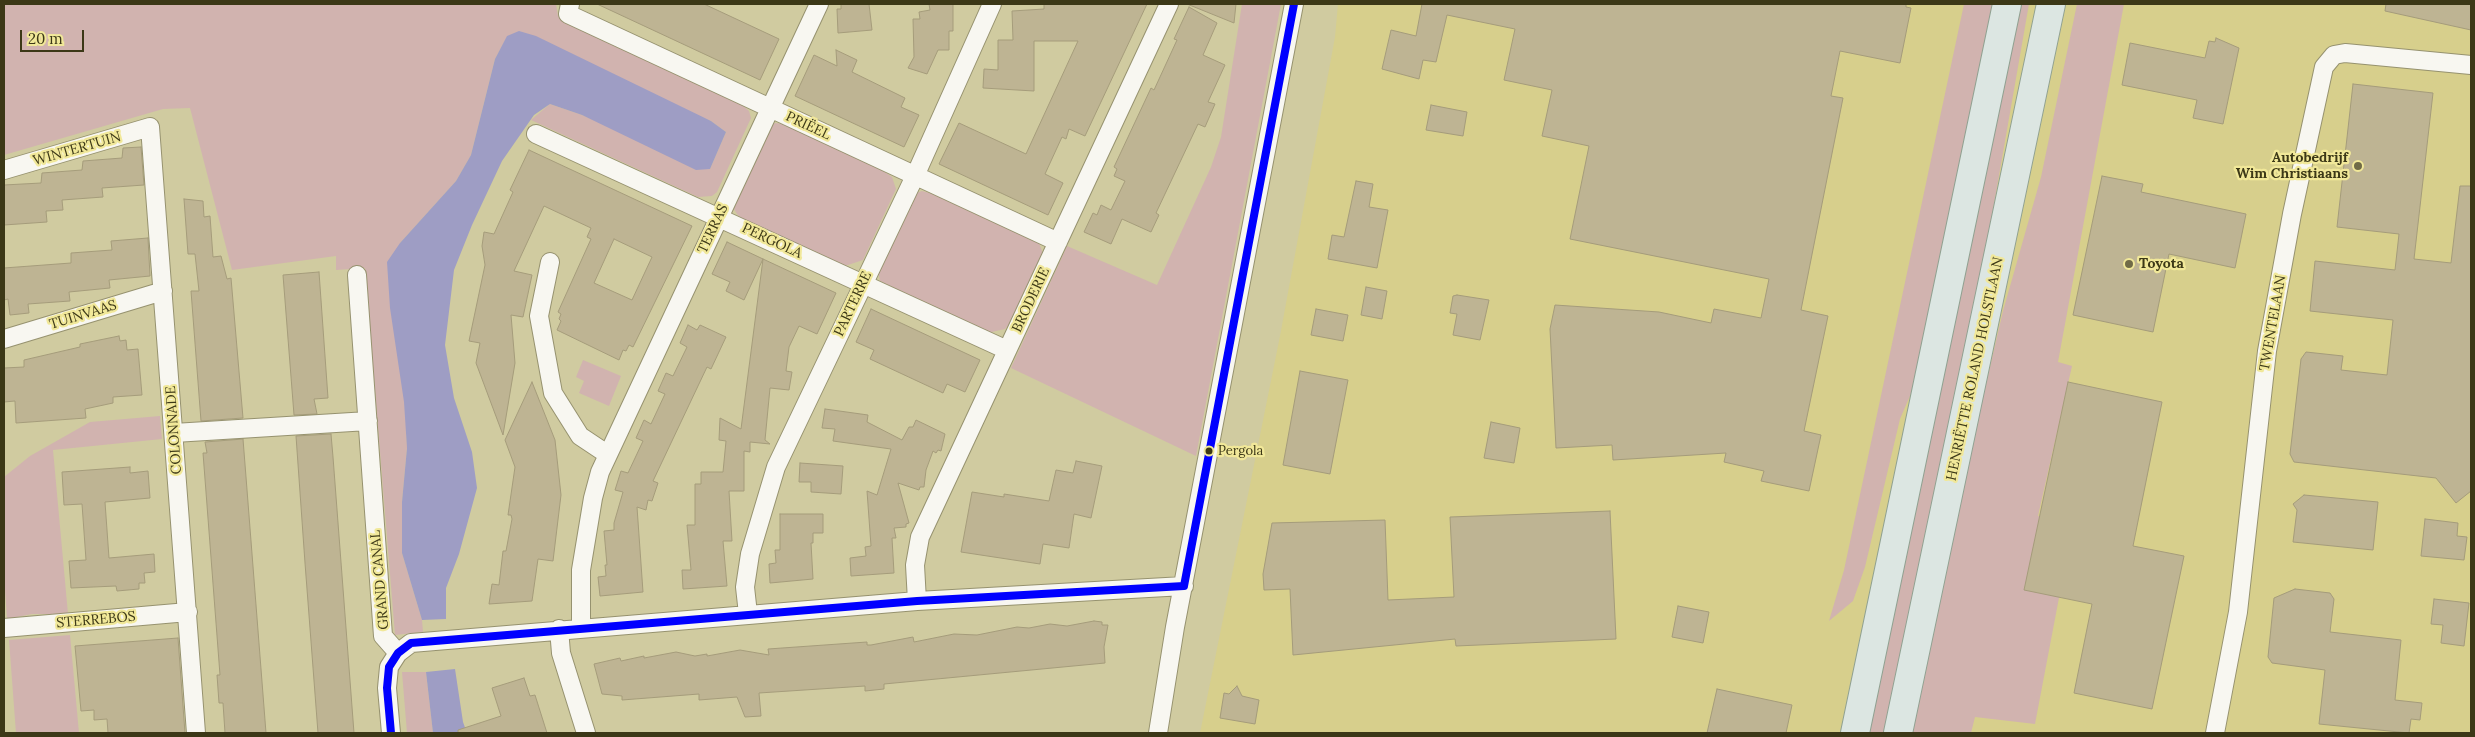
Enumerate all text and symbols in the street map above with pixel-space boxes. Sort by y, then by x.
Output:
scale bar [22,20,86,52]
text: 20 m [28,29,63,48]
street label: PRIËEL [783,108,833,144]
street label: WINTERTUIN [31,128,123,170]
place label: Autobedrijf Wim Christiaans [2236,150,2348,182]
marker: Autobedrijf Wim Christiaans [2352,160,2364,172]
street label: TERRAS [694,202,732,256]
street label: PERGOLA [739,220,805,262]
street label: HENRIËTTE ROLAND HOLSTLAAN [1943,256,2007,482]
place label: Toyota [2139,256,2184,272]
marker: Toyota [2123,258,2135,270]
street label: BRODERIE [1009,265,1053,335]
street label: PARTERRE [831,269,875,339]
street label: TWENTELAAN [2256,274,2290,372]
street label: TUINVAAS [47,297,119,333]
street label: COLONNADE [163,385,185,475]
place label: Pergola [1218,443,1263,459]
marker: Pergola [1204,446,1214,456]
street label: GRAND CANAL [367,530,393,630]
street label: STERREBOS [56,608,136,632]

